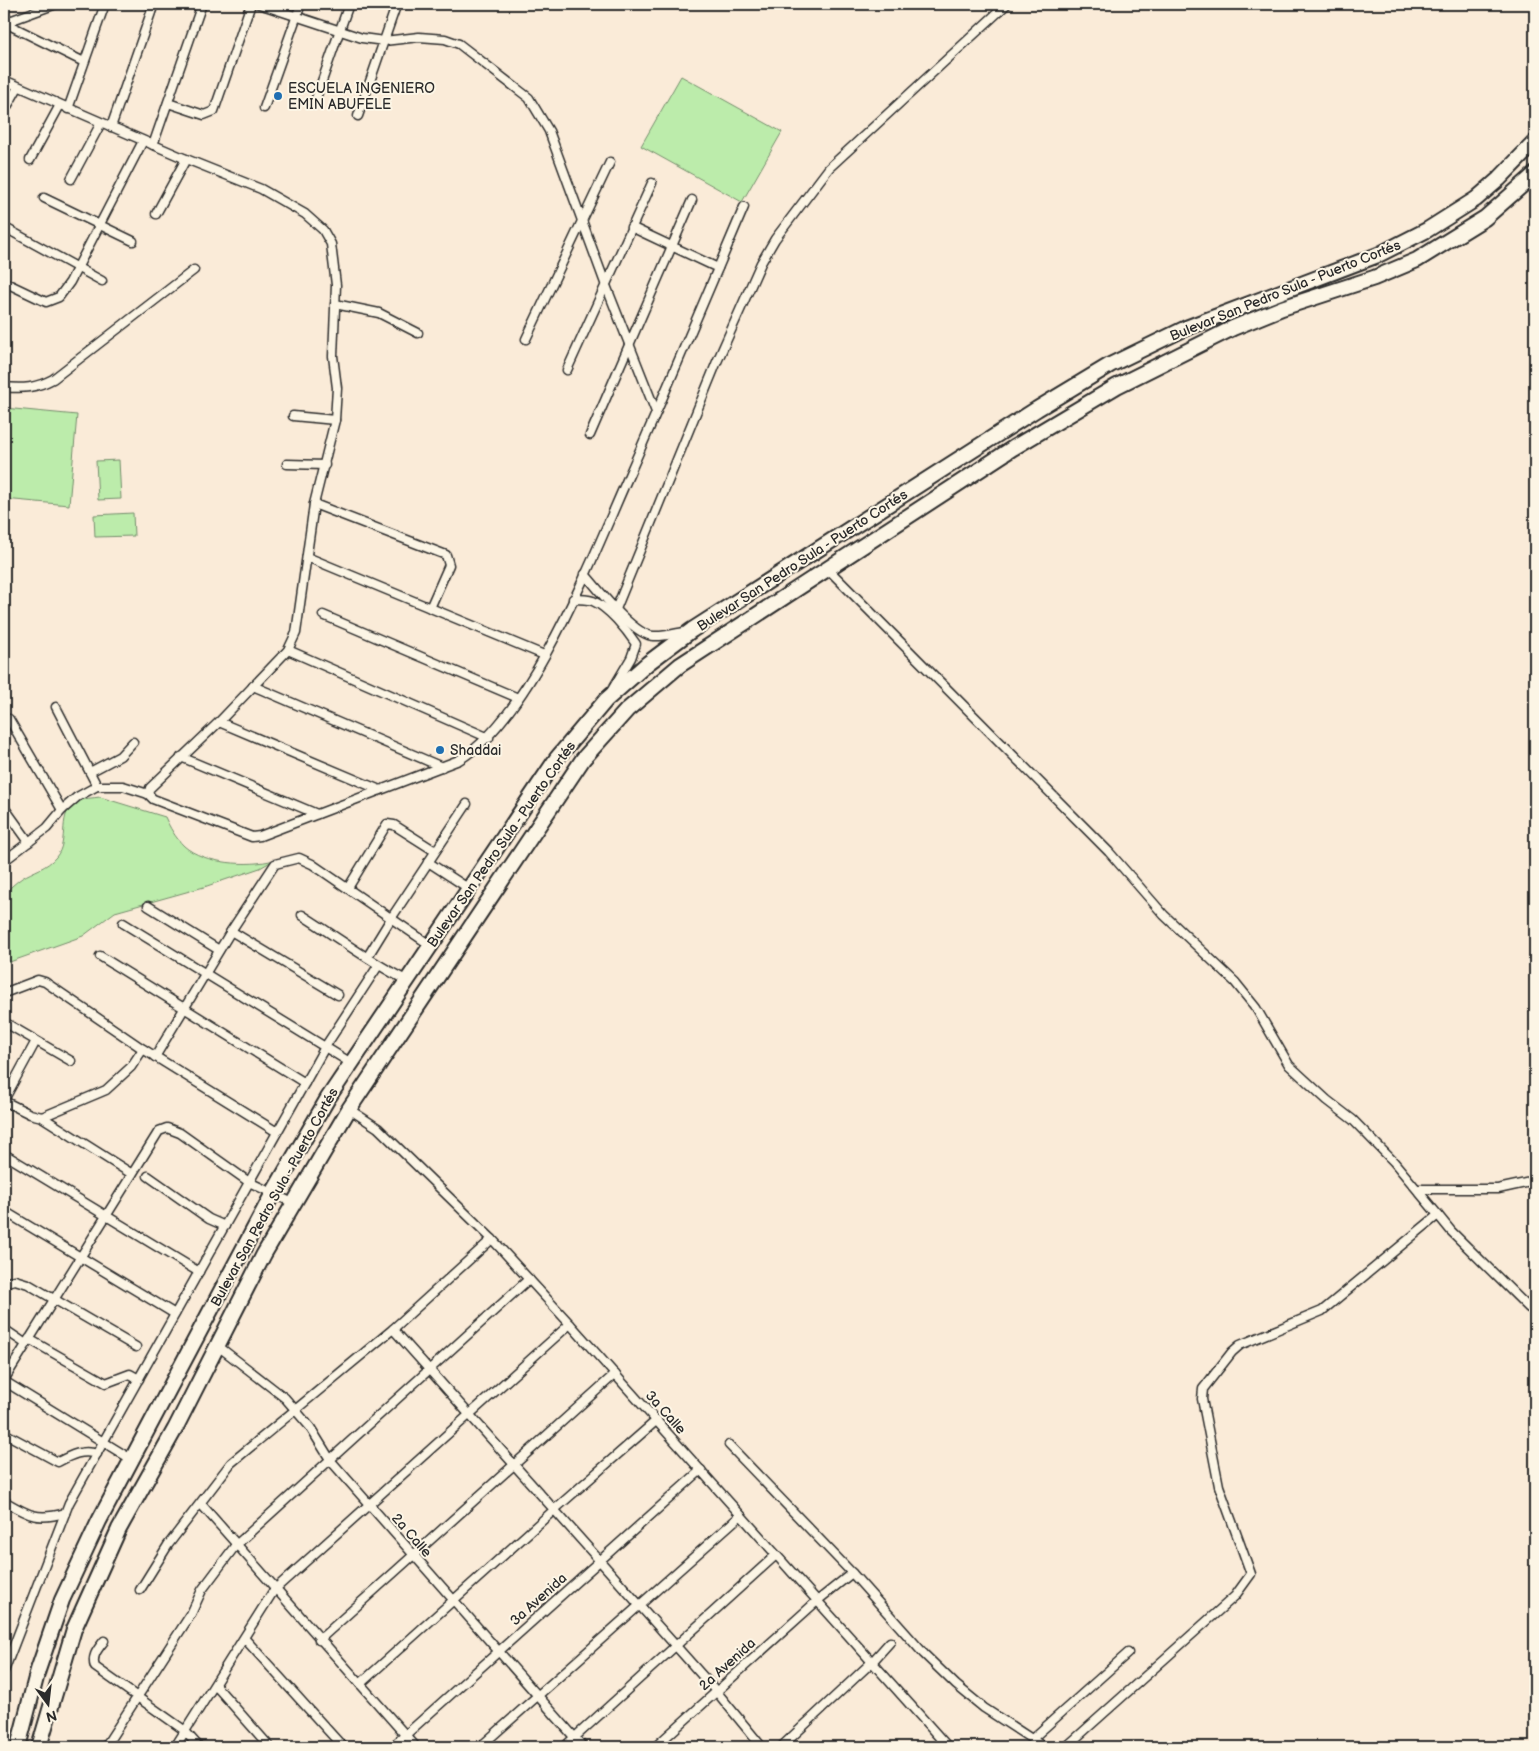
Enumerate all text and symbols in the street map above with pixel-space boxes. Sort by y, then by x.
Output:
place label: ESCUELA INGENIERO EMIN ABUFELE [288,80,435,113]
marker: ESCUELA INGENIERO EMIN ABUFELE [272,90,284,102]
street label: Bulevar San Pedro Sula - Puerto Cortés [1167,236,1403,345]
street label: Bulevar San Pedro Sula - Puerto Cortés [694,486,911,635]
street label: Bulevar San Pedro Sula - Puerto Cortés [423,738,579,951]
place label: Shaddai [450,742,501,759]
marker: Shaddai [434,744,446,756]
street label: Bulevar San Pedro Sula - Puerto Cortés [207,1085,342,1310]
street label: 3a Calle [642,1387,690,1438]
street label: 2a Calle [388,1510,435,1561]
street label: 3a Avenida [506,1569,570,1629]
street label: 2a Avenida [696,1635,759,1694]
north arrow [22,1678,72,1728]
text: N [44,1707,59,1726]

